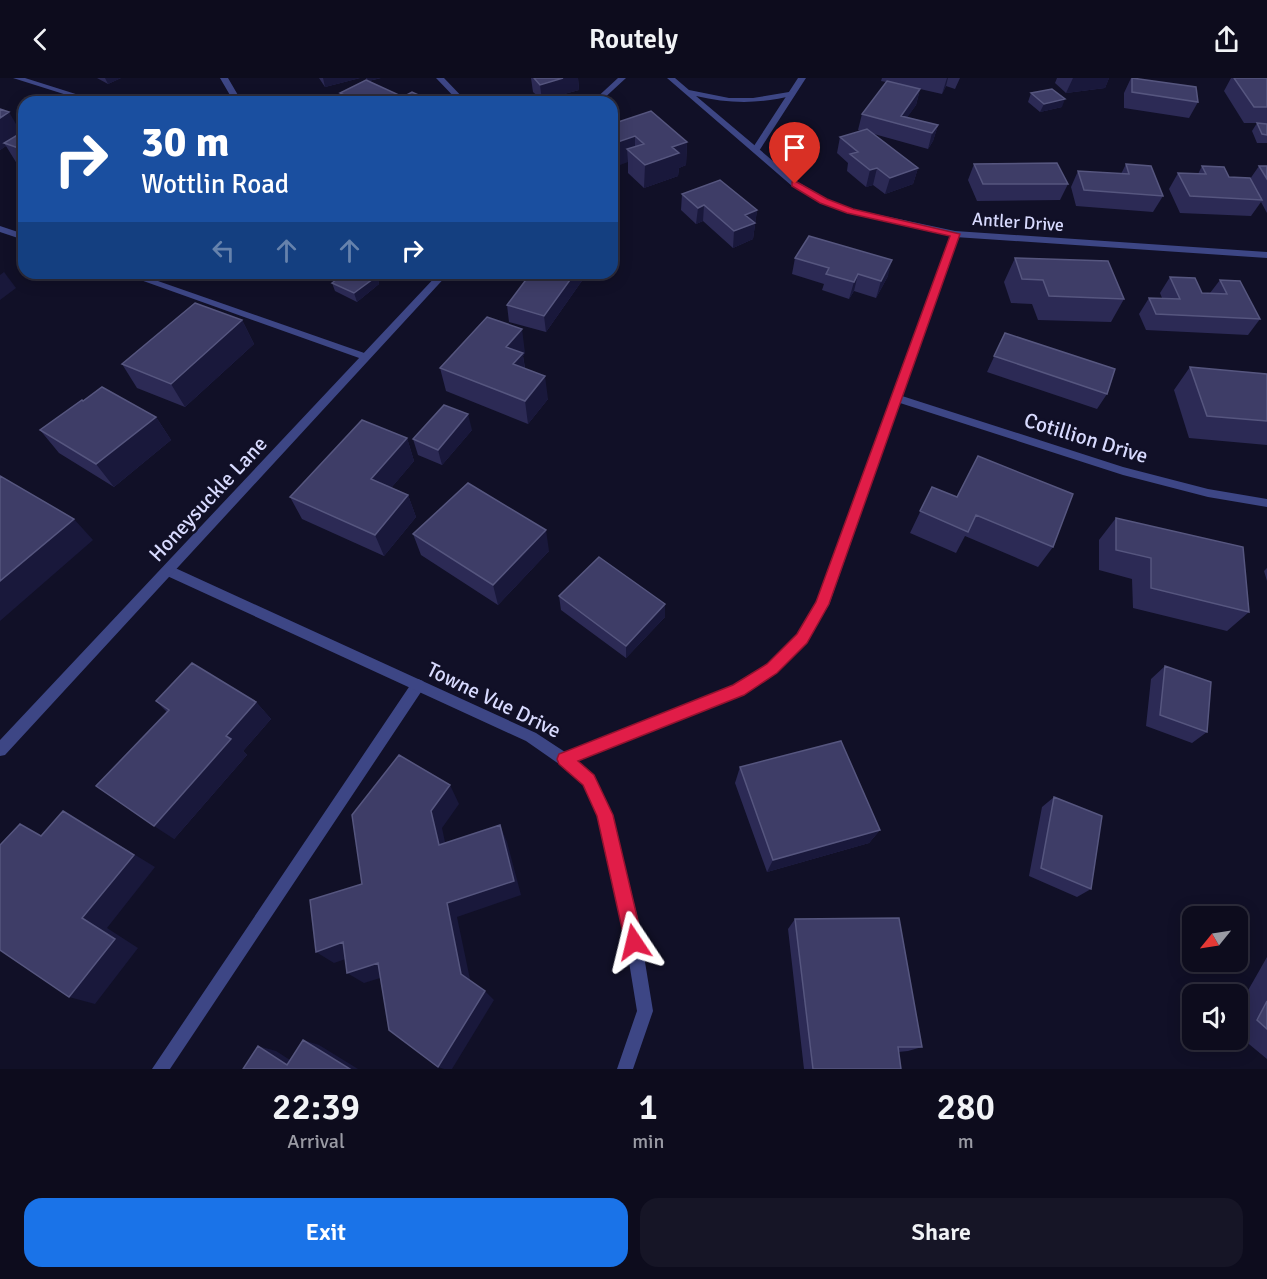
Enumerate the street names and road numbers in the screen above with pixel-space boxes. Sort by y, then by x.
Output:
street label: Antler Drive [971,208,1065,236]
street label: Cotillion Drive [1021,407,1151,469]
street label: Honeysuckle Lane [143,431,273,567]
street label: Towne Vue Drive [423,656,565,744]

